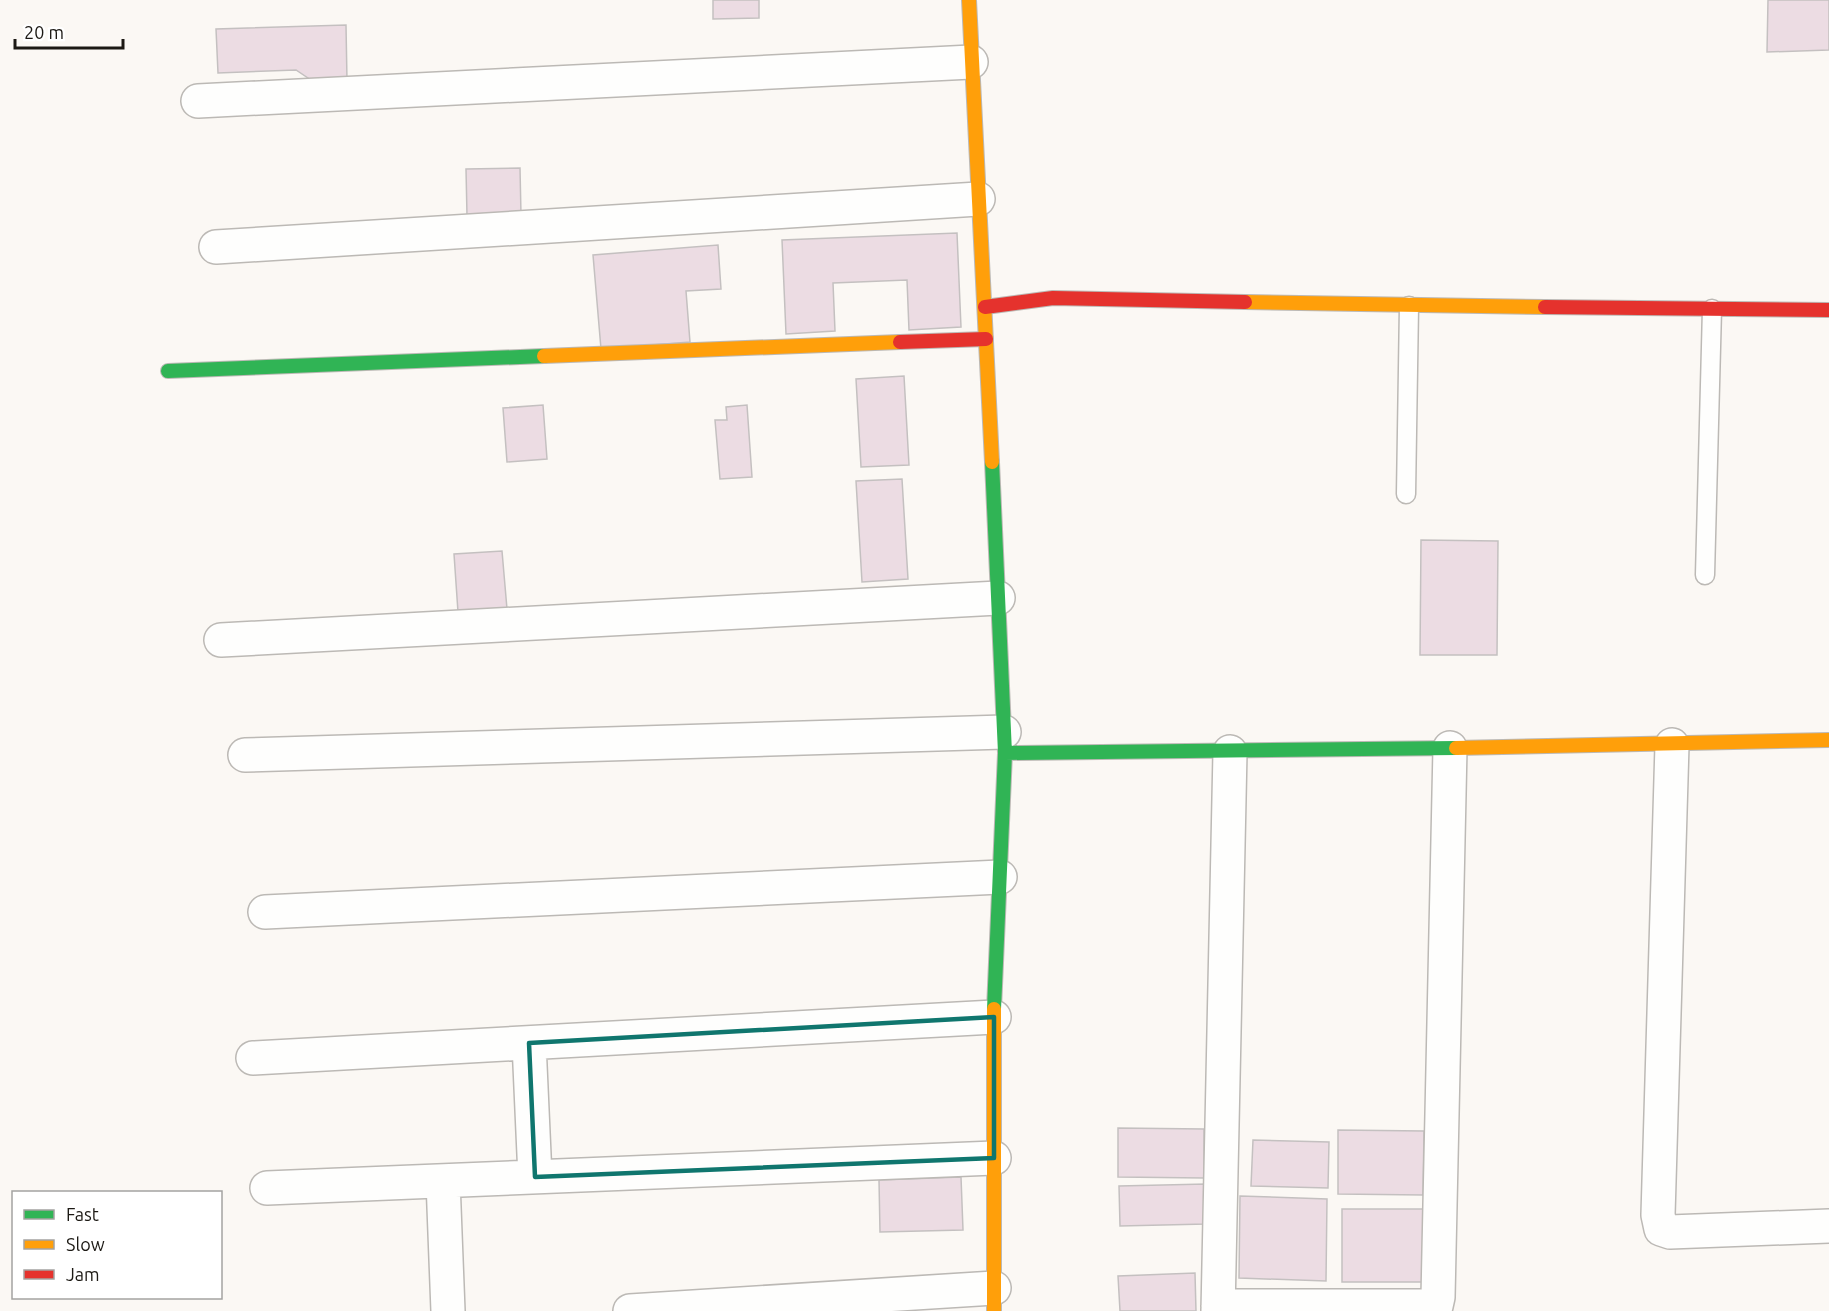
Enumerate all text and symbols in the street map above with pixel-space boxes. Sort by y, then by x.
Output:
scale bar [15,12,123,50]
text: 20 m [24,22,64,42]
legend [12,1191,222,1299]
text: Fast [66,1204,99,1224]
text: Slow [66,1234,105,1254]
text: Jam [66,1264,100,1284]

